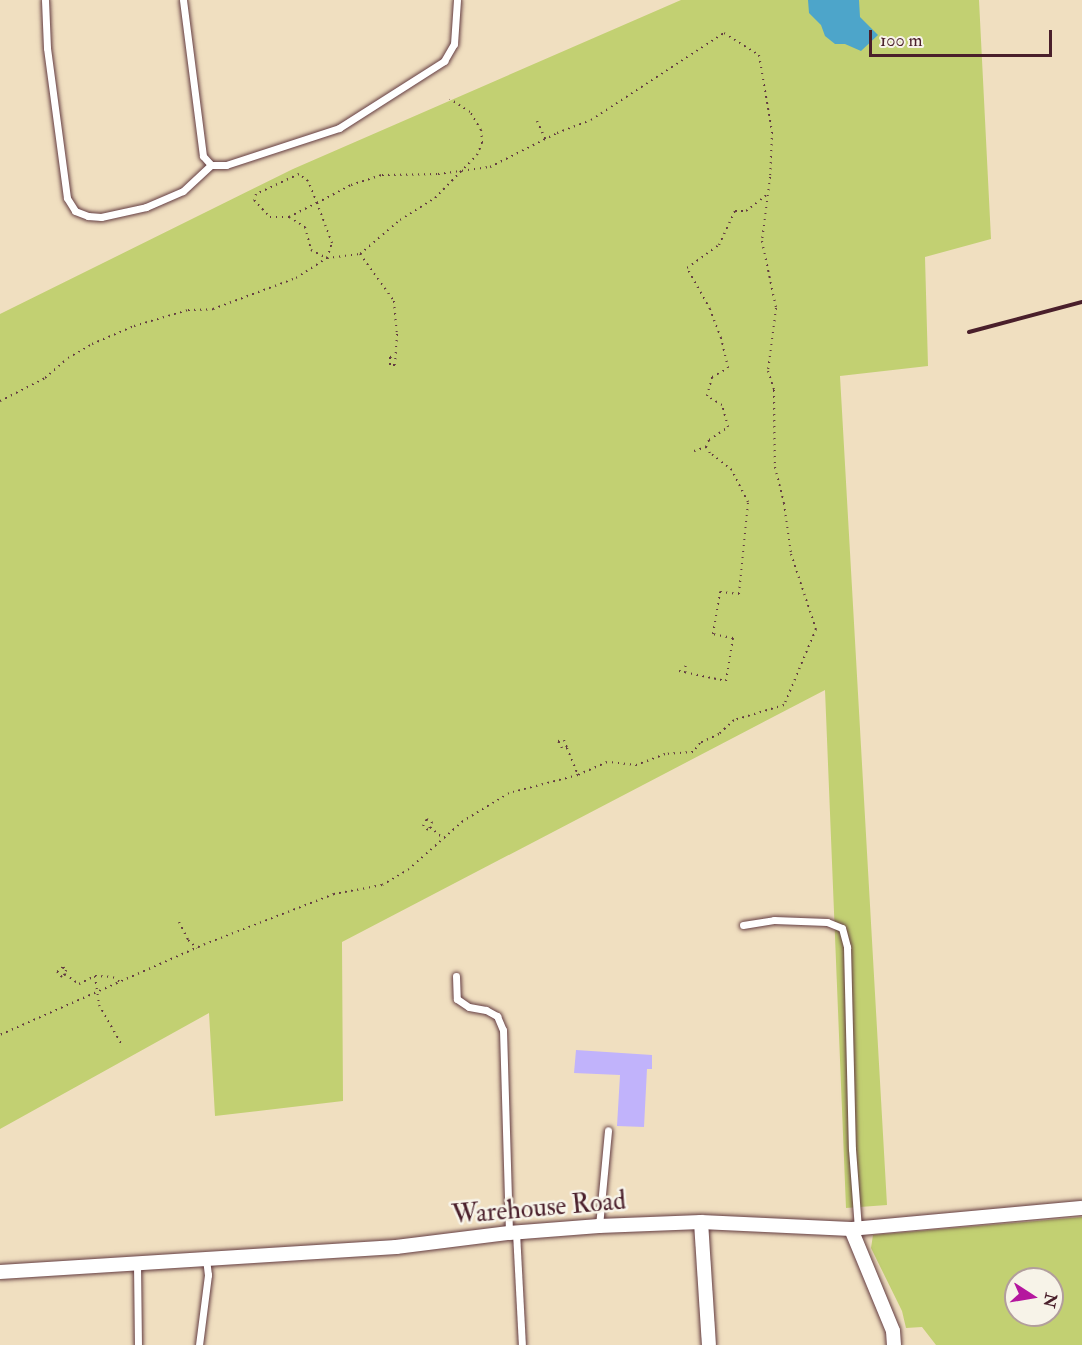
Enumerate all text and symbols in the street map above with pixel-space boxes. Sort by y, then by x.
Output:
scale bar [872,18,1055,56]
text: 100 m [880,29,923,52]
street label: Warehouse Road [451,1186,627,1232]
north arrow [1004,1267,1064,1327]
text: N [1038,1291,1061,1309]

